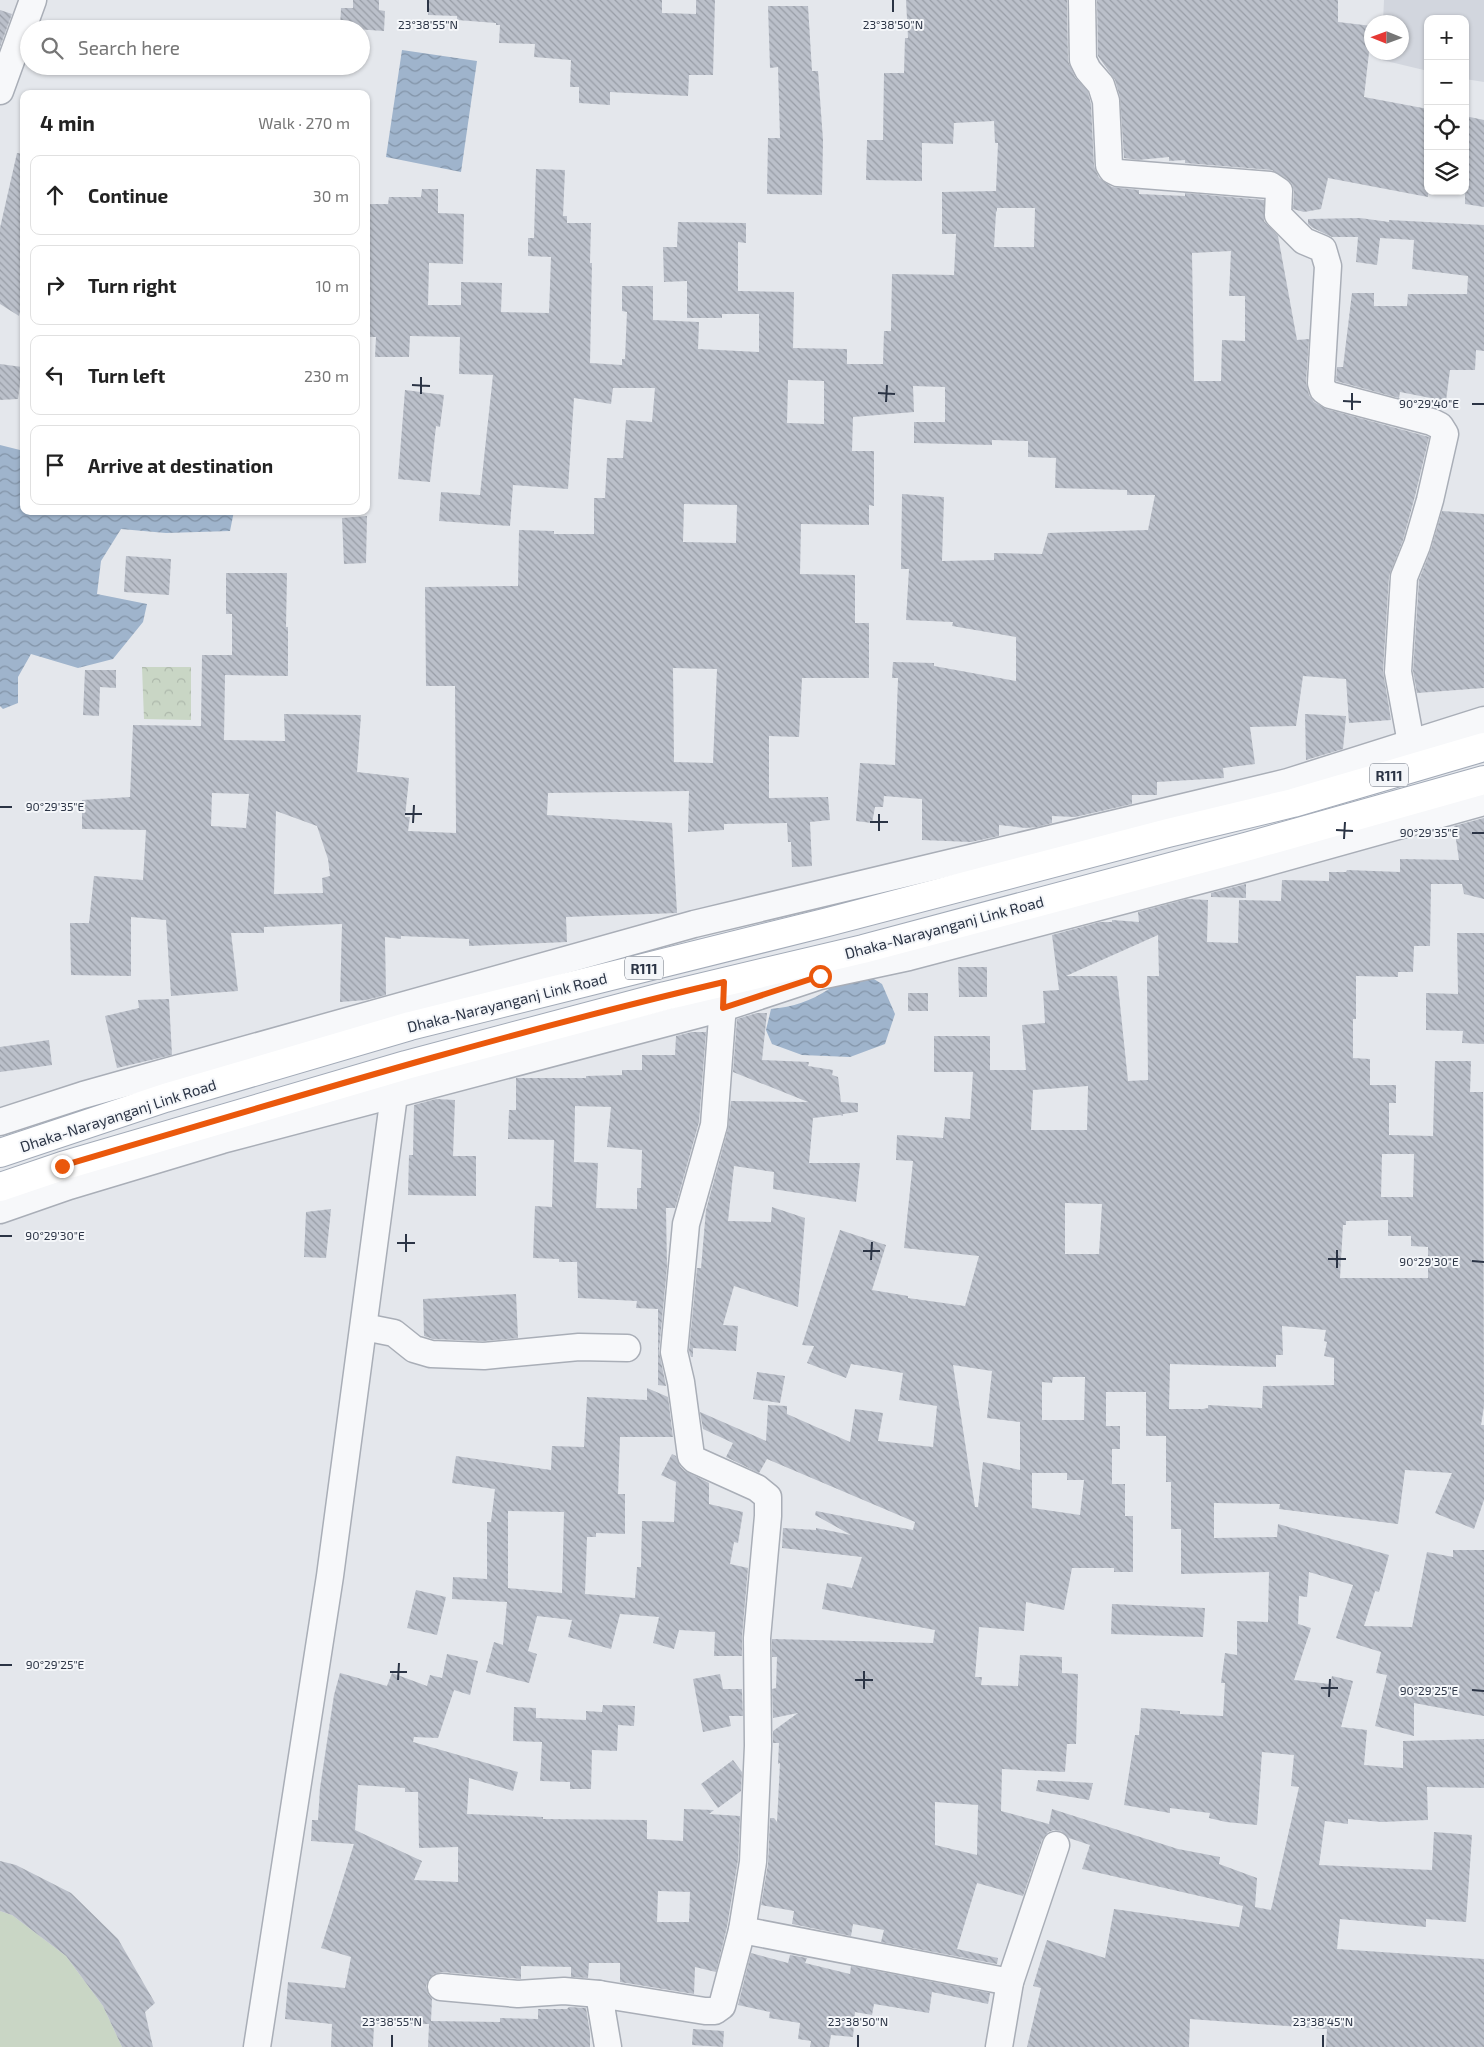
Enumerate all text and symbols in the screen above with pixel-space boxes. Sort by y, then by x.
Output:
north arrow [1364,15,1409,60]
map controls [1424,15,1469,195]
button: + [1424,15,1469,60]
text: 23°38'55"N [398,17,458,31]
text: 23°38'50"N [863,17,923,31]
search box [20,20,370,75]
icon: search [38,34,66,62]
text: Search here [78,36,180,59]
button: − [1424,60,1469,105]
button: locate [1424,105,1469,150]
text: 4 min [40,110,95,135]
text: Walk · 270 m [258,113,350,132]
button: layers [1424,150,1469,195]
icon: ahead [41,181,69,209]
text: Continue [88,184,168,207]
text: 30 m [313,186,349,205]
icon: right [41,271,69,299]
text: Turn right [88,274,176,297]
text: 10 m [315,276,349,295]
icon: left [41,361,69,389]
text: Turn left [88,364,165,387]
text: 230 m [304,366,349,385]
text: 90°29'40"E [1399,396,1459,410]
icon: arrive [41,451,69,479]
text: Arrive at destination [88,454,273,477]
road number: R111 [1370,764,1408,786]
text: 90°29'35"E [26,799,85,813]
text: 90°29'35"E [1400,825,1459,839]
street label: Dhaka-Narayanganj Link Road [843,892,1046,963]
road number: R111 [625,956,663,980]
route start [809,965,832,988]
street label: Dhaka-Narayanganj Link Road [405,968,609,1037]
street label: Dhaka-Narayanganj Link Road [18,1075,219,1156]
route end [51,1155,74,1178]
text: 90°29'30"E [25,1228,85,1242]
text: 90°29'30"E [1399,1254,1459,1268]
text: 90°29'25"E [26,1657,85,1671]
text: 90°29'25"E [1400,1683,1459,1697]
text: 23°38'55"N [362,2014,422,2028]
text: 23°38'50"N [828,2014,888,2028]
text: 23°38'45"N [1293,2014,1353,2028]

